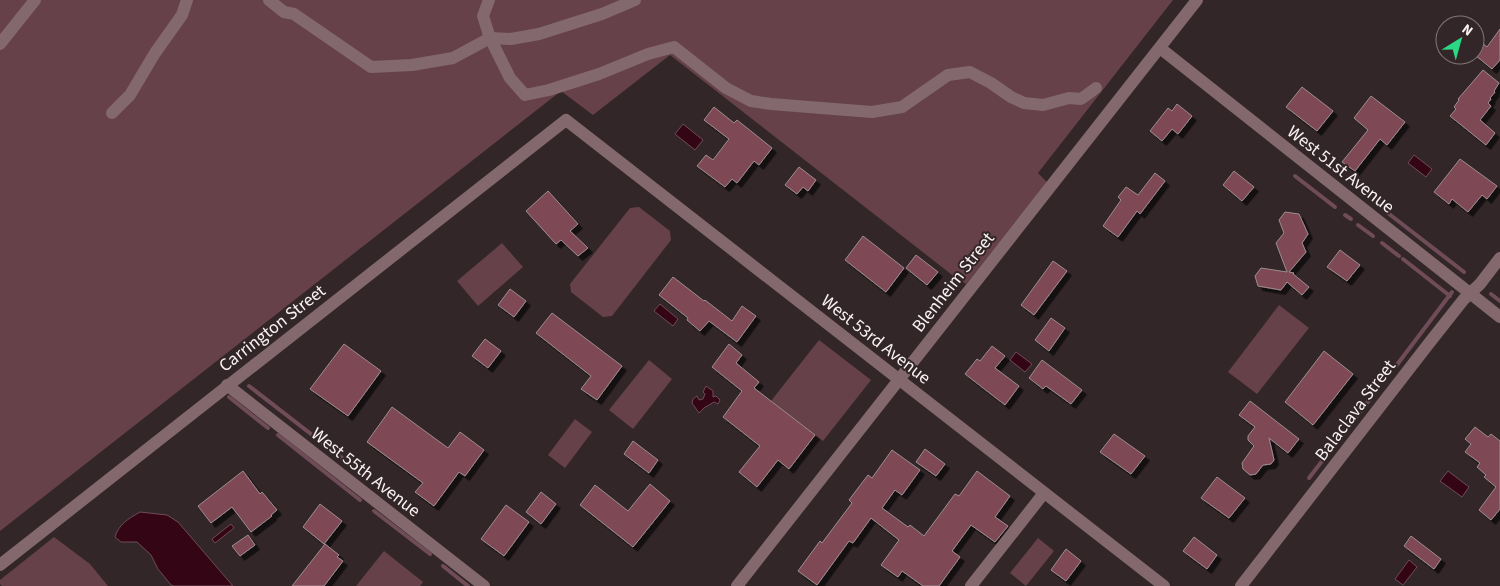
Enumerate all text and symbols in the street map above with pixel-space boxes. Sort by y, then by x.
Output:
north arrow [1435,15,1485,65]
text: N [1457,20,1477,41]
street label: West 51st Avenue [1282,119,1400,219]
street label: Blenheim Street [906,227,1000,338]
street label: Carrington Street [214,279,331,378]
street label: West 53rd Avenue [816,289,936,390]
street label: Balaclava Street [1309,354,1402,466]
street label: West 55th Avenue [306,422,426,523]

